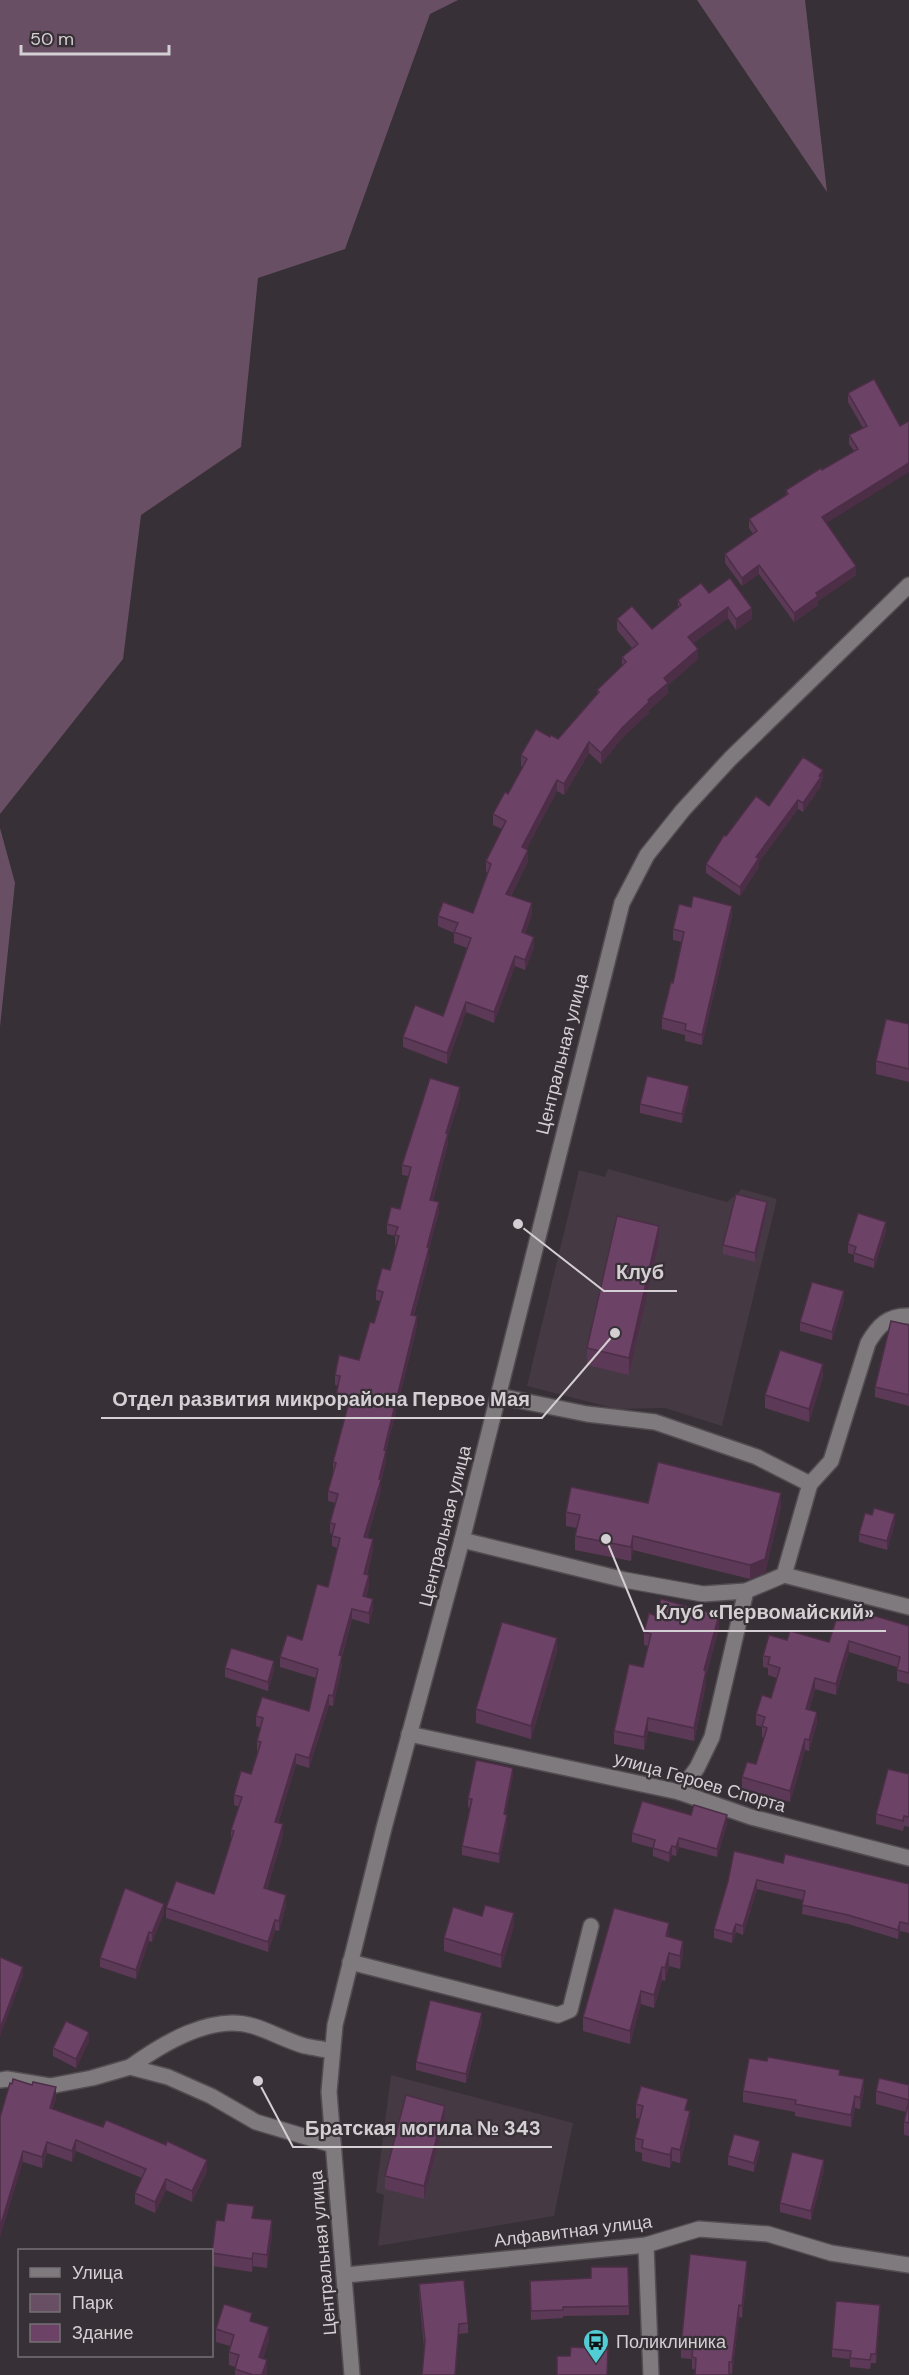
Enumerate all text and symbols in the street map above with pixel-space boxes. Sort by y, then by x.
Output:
scale bar [21,18,170,56]
text: 50 m [30,27,74,51]
street label: Центральная улица [530,970,594,1137]
callout: Клуб [604,1253,677,1291]
text: Клуб [616,1259,664,1285]
callout: Отдел развития микрорайона Первое Мая [101,1380,542,1418]
text: Отдел развития микрорайона Первое Мая [112,1386,530,1412]
street label: Центральная улица [413,1442,477,1609]
callout: Клуб «Первомайский» [644,1593,886,1631]
text: Клуб «Первомайский» [656,1599,874,1625]
street label: улица Героев Спорта [611,1746,790,1818]
callout: Братская могила № 343 [293,2109,552,2147]
text: Братская могила № 343 [305,2115,541,2141]
street label: Центральная улица [304,2169,342,2336]
street label: Алфавитная улица [493,2209,654,2253]
legend [18,2249,213,2357]
text: Улица [72,2261,124,2285]
text: Парк [72,2291,113,2315]
text: Здание [72,2321,133,2345]
bus stop icon: Поликлиника [581,2327,611,2365]
place label: Поликлиника [616,2330,727,2354]

